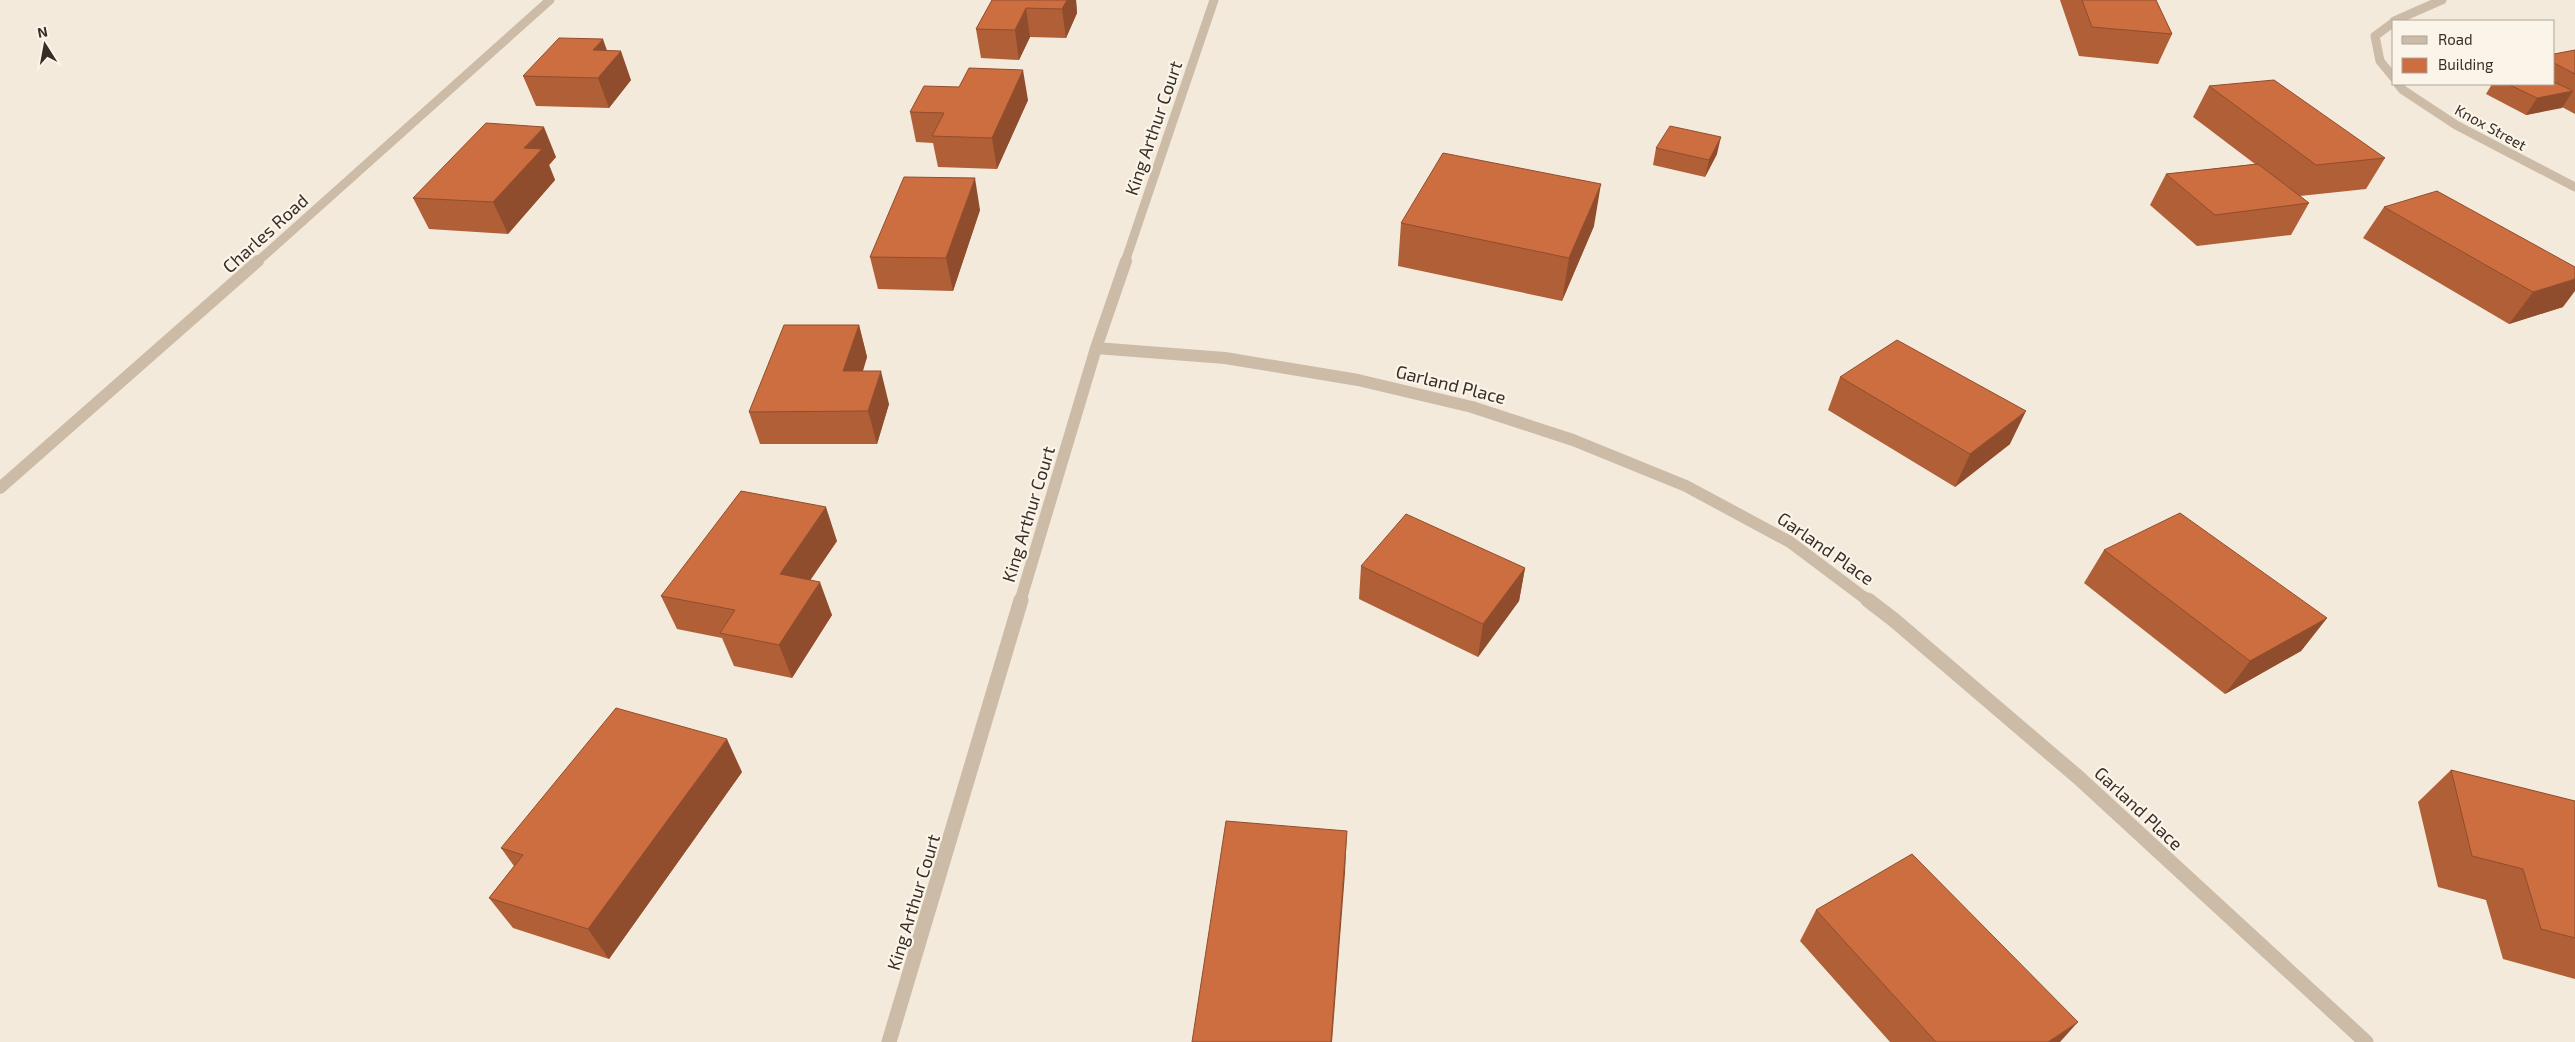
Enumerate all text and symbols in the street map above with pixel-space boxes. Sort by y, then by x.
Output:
north arrow [20,20,70,70]
legend [2392,20,2555,85]
text: N [36,22,49,41]
text: Road [2438,30,2473,48]
text: Building [2438,55,2494,73]
street label: King Arthur Court [1120,58,1186,198]
street label: Knox Street [2452,100,2530,154]
street label: Charles Road [218,189,312,277]
street label: Garland Place [1394,360,1508,408]
street label: King Arthur Court [997,443,1059,585]
street label: Garland Place [1774,507,1878,589]
street label: Garland Place [2090,762,2188,854]
street label: King Arthur Court [882,831,944,973]

